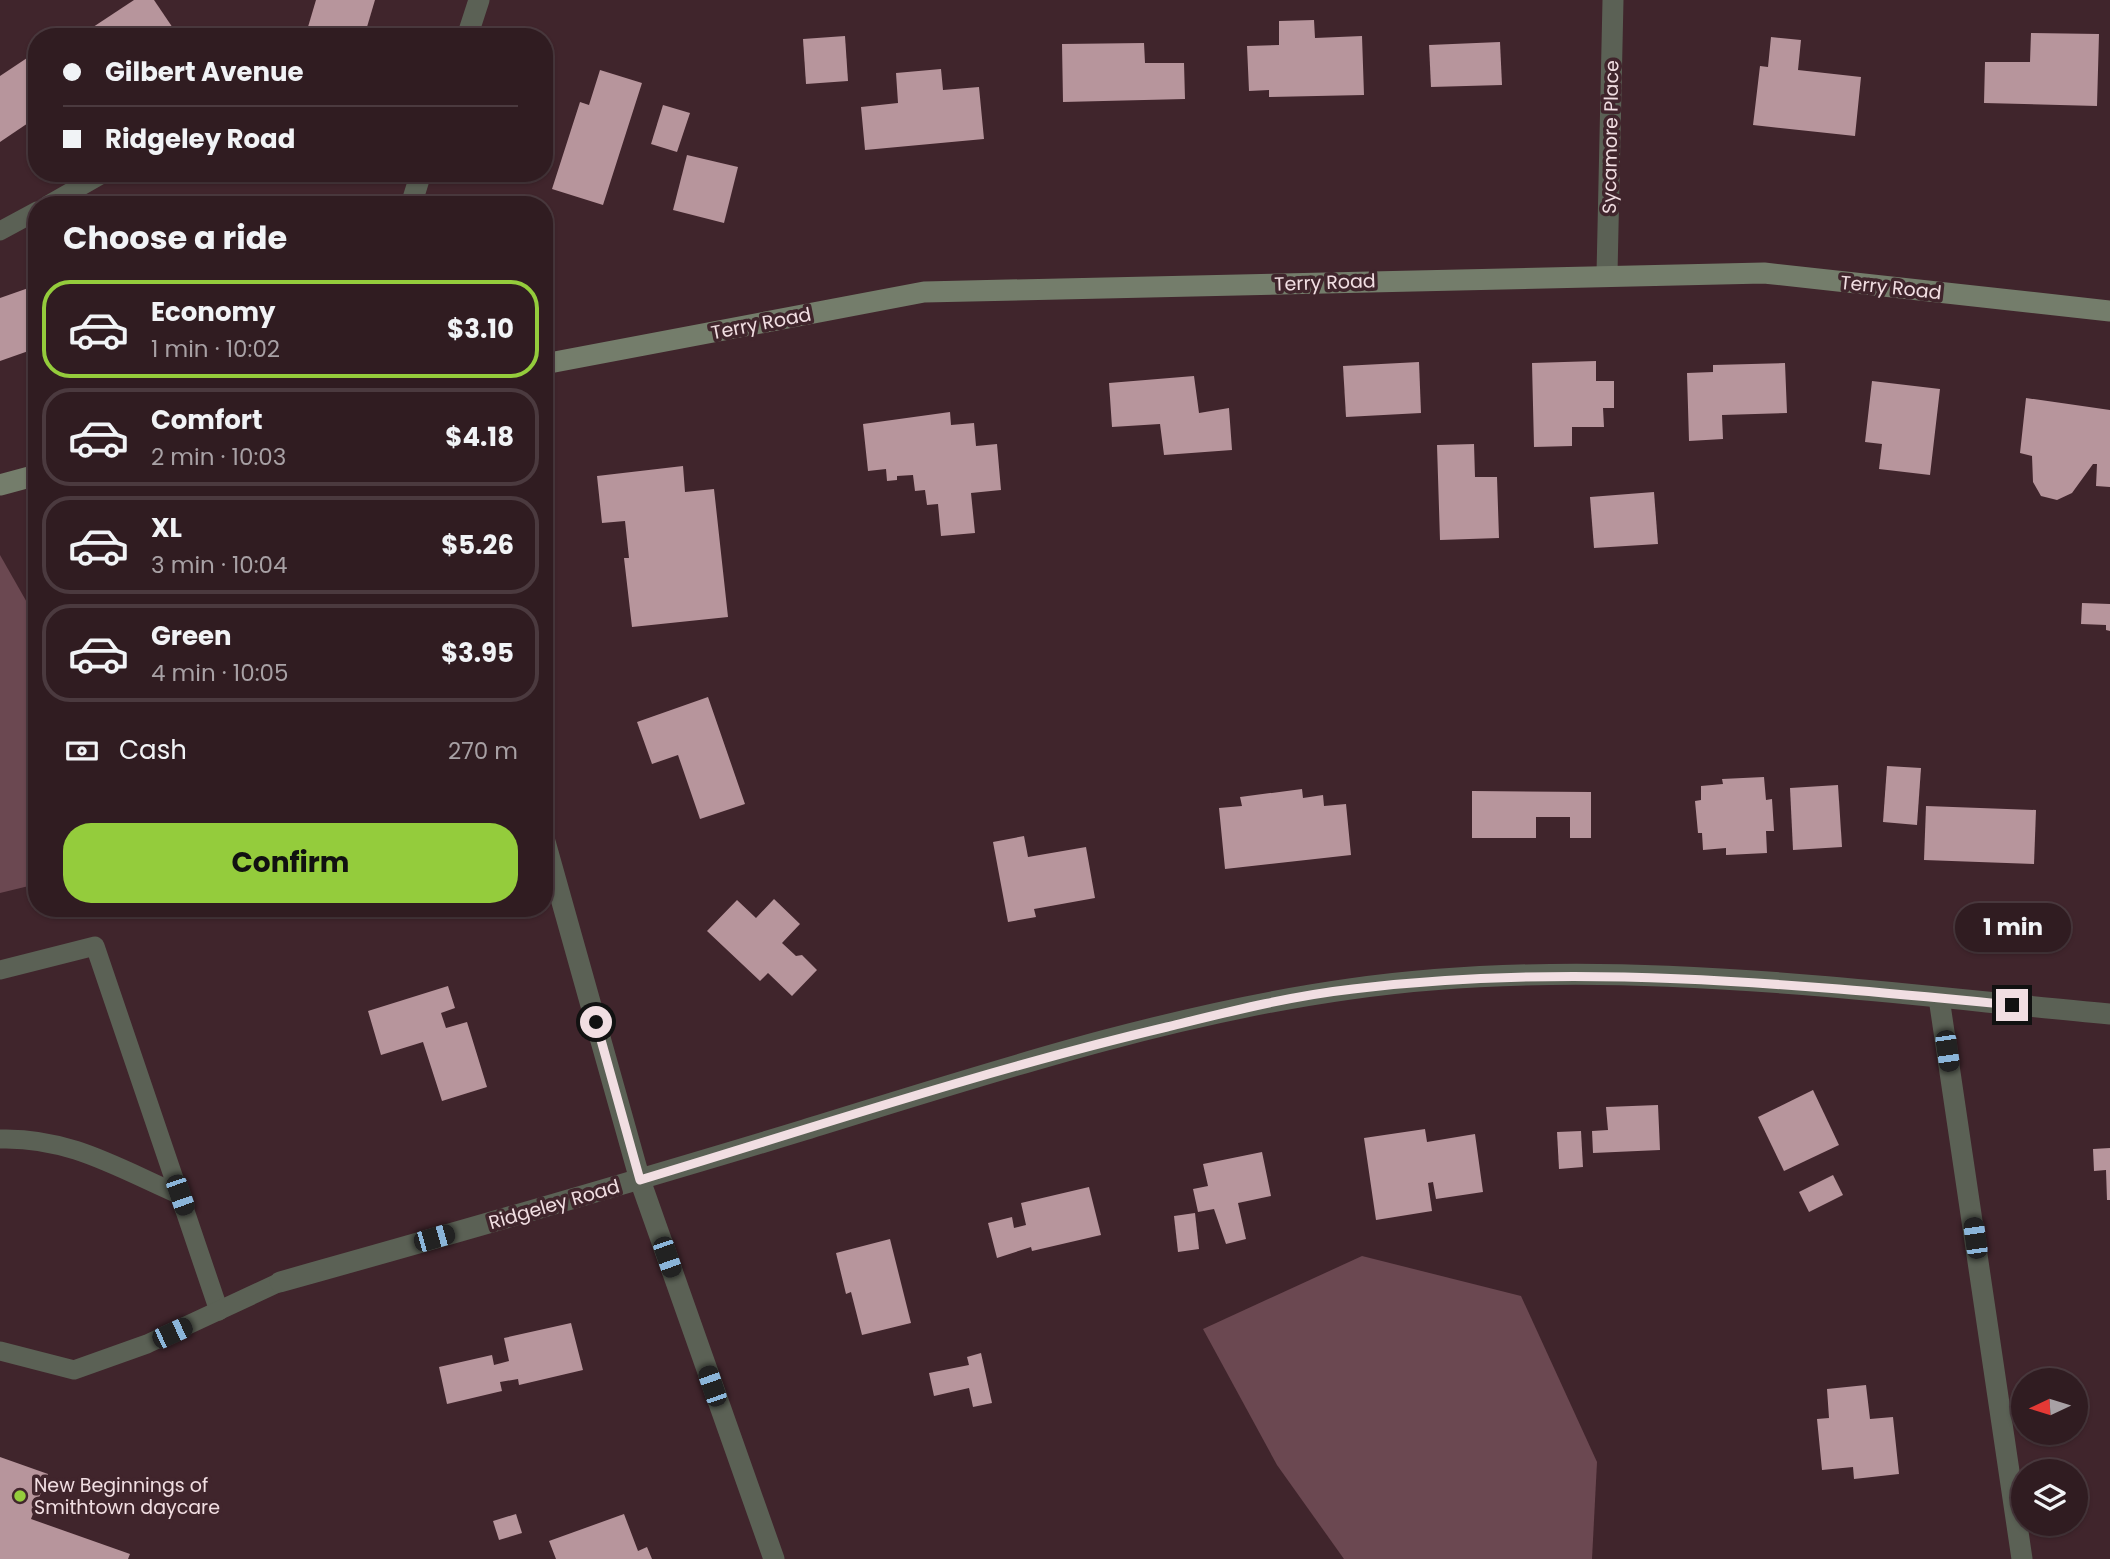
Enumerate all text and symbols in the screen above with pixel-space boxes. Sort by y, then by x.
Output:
text: Gilbert Avenue [105,54,304,90]
street label: Sycamore Place [1596,60,1625,214]
text: Ridgeley Road [105,121,295,157]
text: Choose a ride [63,215,287,260]
street label: Terry Road [1274,267,1376,298]
street label: Terry Road [1839,269,1943,306]
text: Economy [151,294,275,330]
icon: car [67,298,130,361]
street label: Terry Road [709,301,813,346]
text: $3.10 [447,311,514,347]
text: 1 min · 10:02 [151,333,280,365]
text: Comfort [151,402,263,438]
icon: car [67,406,130,469]
text: $4.18 [445,419,514,455]
text: 2 min · 10:03 [151,441,286,473]
text: XL [151,510,182,546]
icon: car [67,514,130,577]
text: $5.26 [441,527,514,563]
text: 3 min · 10:04 [151,549,288,581]
text: Green [151,618,232,654]
icon: car [67,622,130,685]
text: $3.95 [441,635,514,671]
text: 4 min · 10:05 [151,657,288,689]
icon: cash [63,732,101,770]
text: Cash [119,732,187,768]
text: 270 m [448,735,518,767]
button: Confirm [63,823,518,903]
callout: 1 min [1954,904,2070,953]
text: 1 min [1983,911,2043,943]
route end [1996,989,2028,1021]
route start [580,1006,612,1038]
car [1934,1029,1961,1073]
car [164,1172,197,1218]
street label: Ridgeley Road [485,1173,623,1236]
car [1962,1216,1989,1260]
car [411,1222,458,1254]
car [651,1234,684,1280]
car [149,1315,196,1351]
car [696,1363,729,1409]
north arrow [2011,1368,2088,1446]
map controls [2011,1368,2088,1536]
button: layers [2011,1459,2088,1536]
place label: New Beginnings of Smithtown daycare [34,1472,220,1521]
marker: New Beginnings of Smithtown daycare [12,1488,28,1504]

